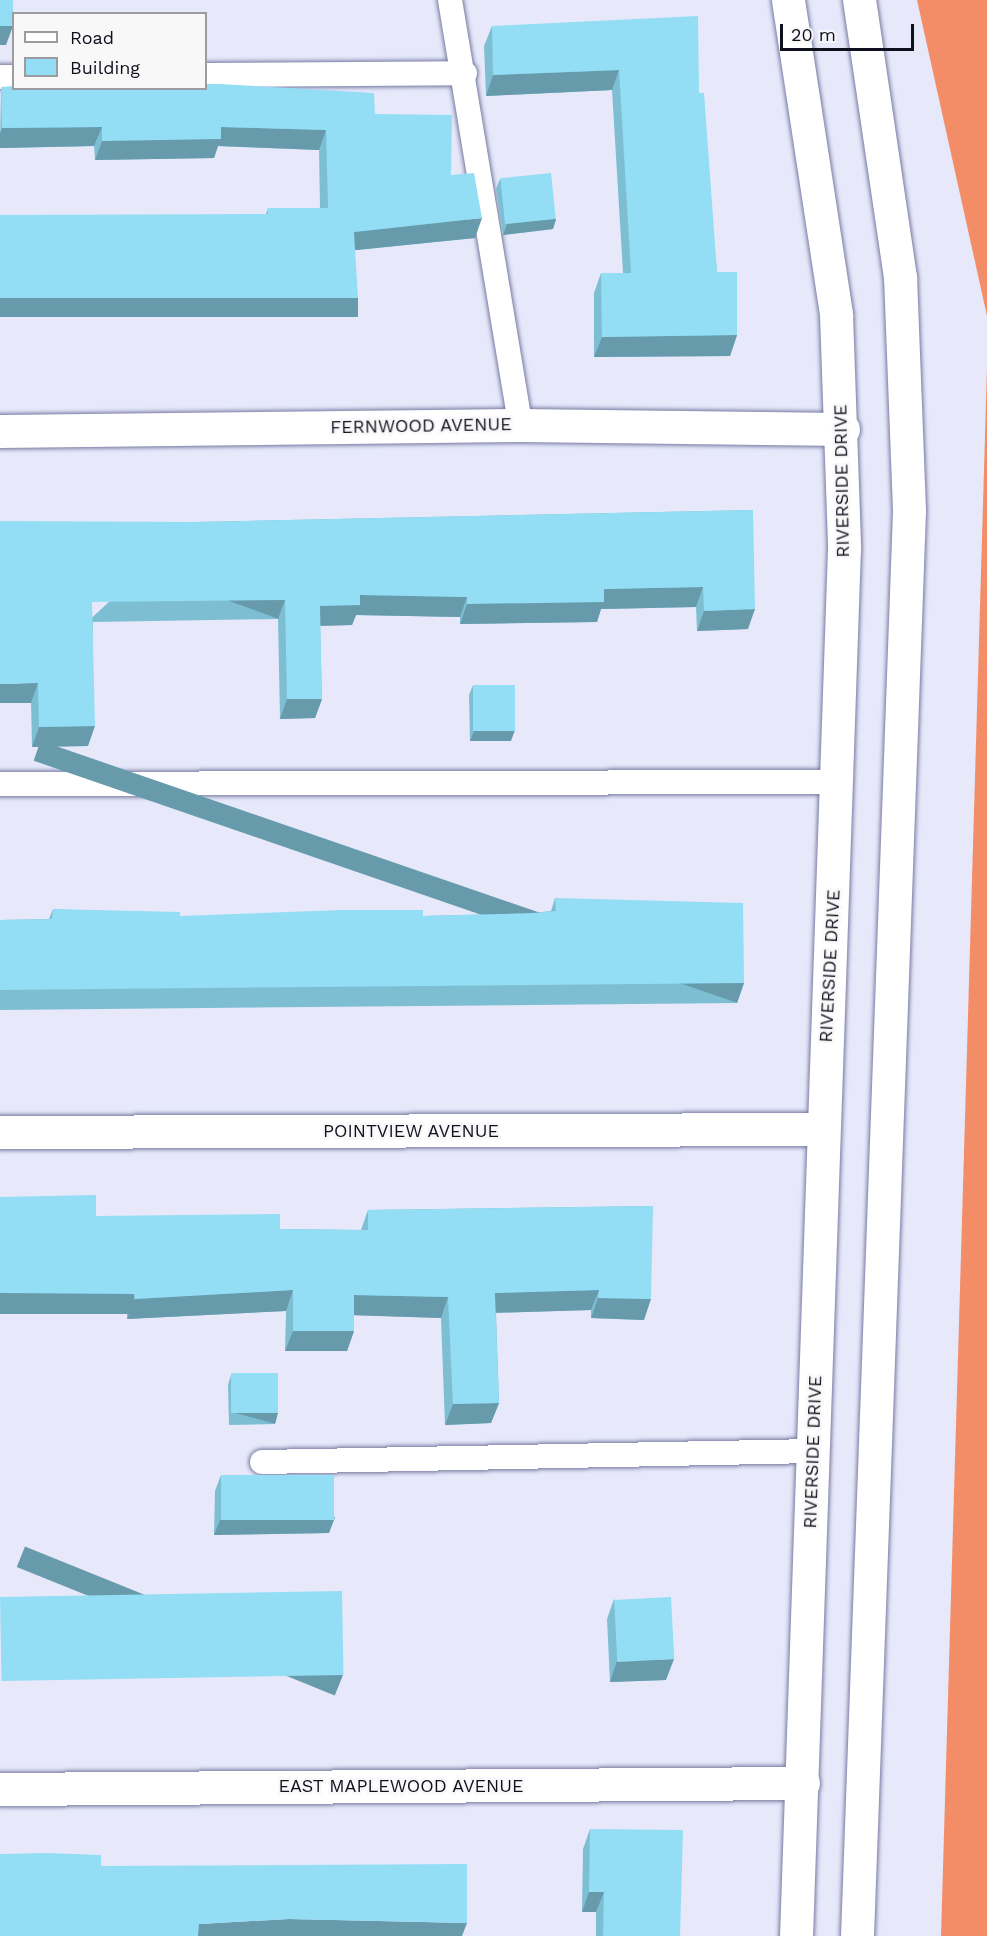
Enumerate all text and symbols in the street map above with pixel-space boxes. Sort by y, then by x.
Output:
legend [12,12,207,90]
scale bar [783,12,916,50]
text: 20 m [791,24,836,45]
text: Road [70,27,114,48]
text: Building [70,57,140,78]
street label: RIVERSIDE DRIVE [830,404,854,558]
street label: FERNWOOD AVENUE [330,414,512,438]
street label: RIVERSIDE DRIVE [815,889,845,1043]
street label: POINTVIEW AVENUE [322,1120,500,1142]
street label: RIVERSIDE DRIVE [800,1375,826,1529]
street label: EAST MAPLEWOOD AVENUE [278,1775,524,1797]

